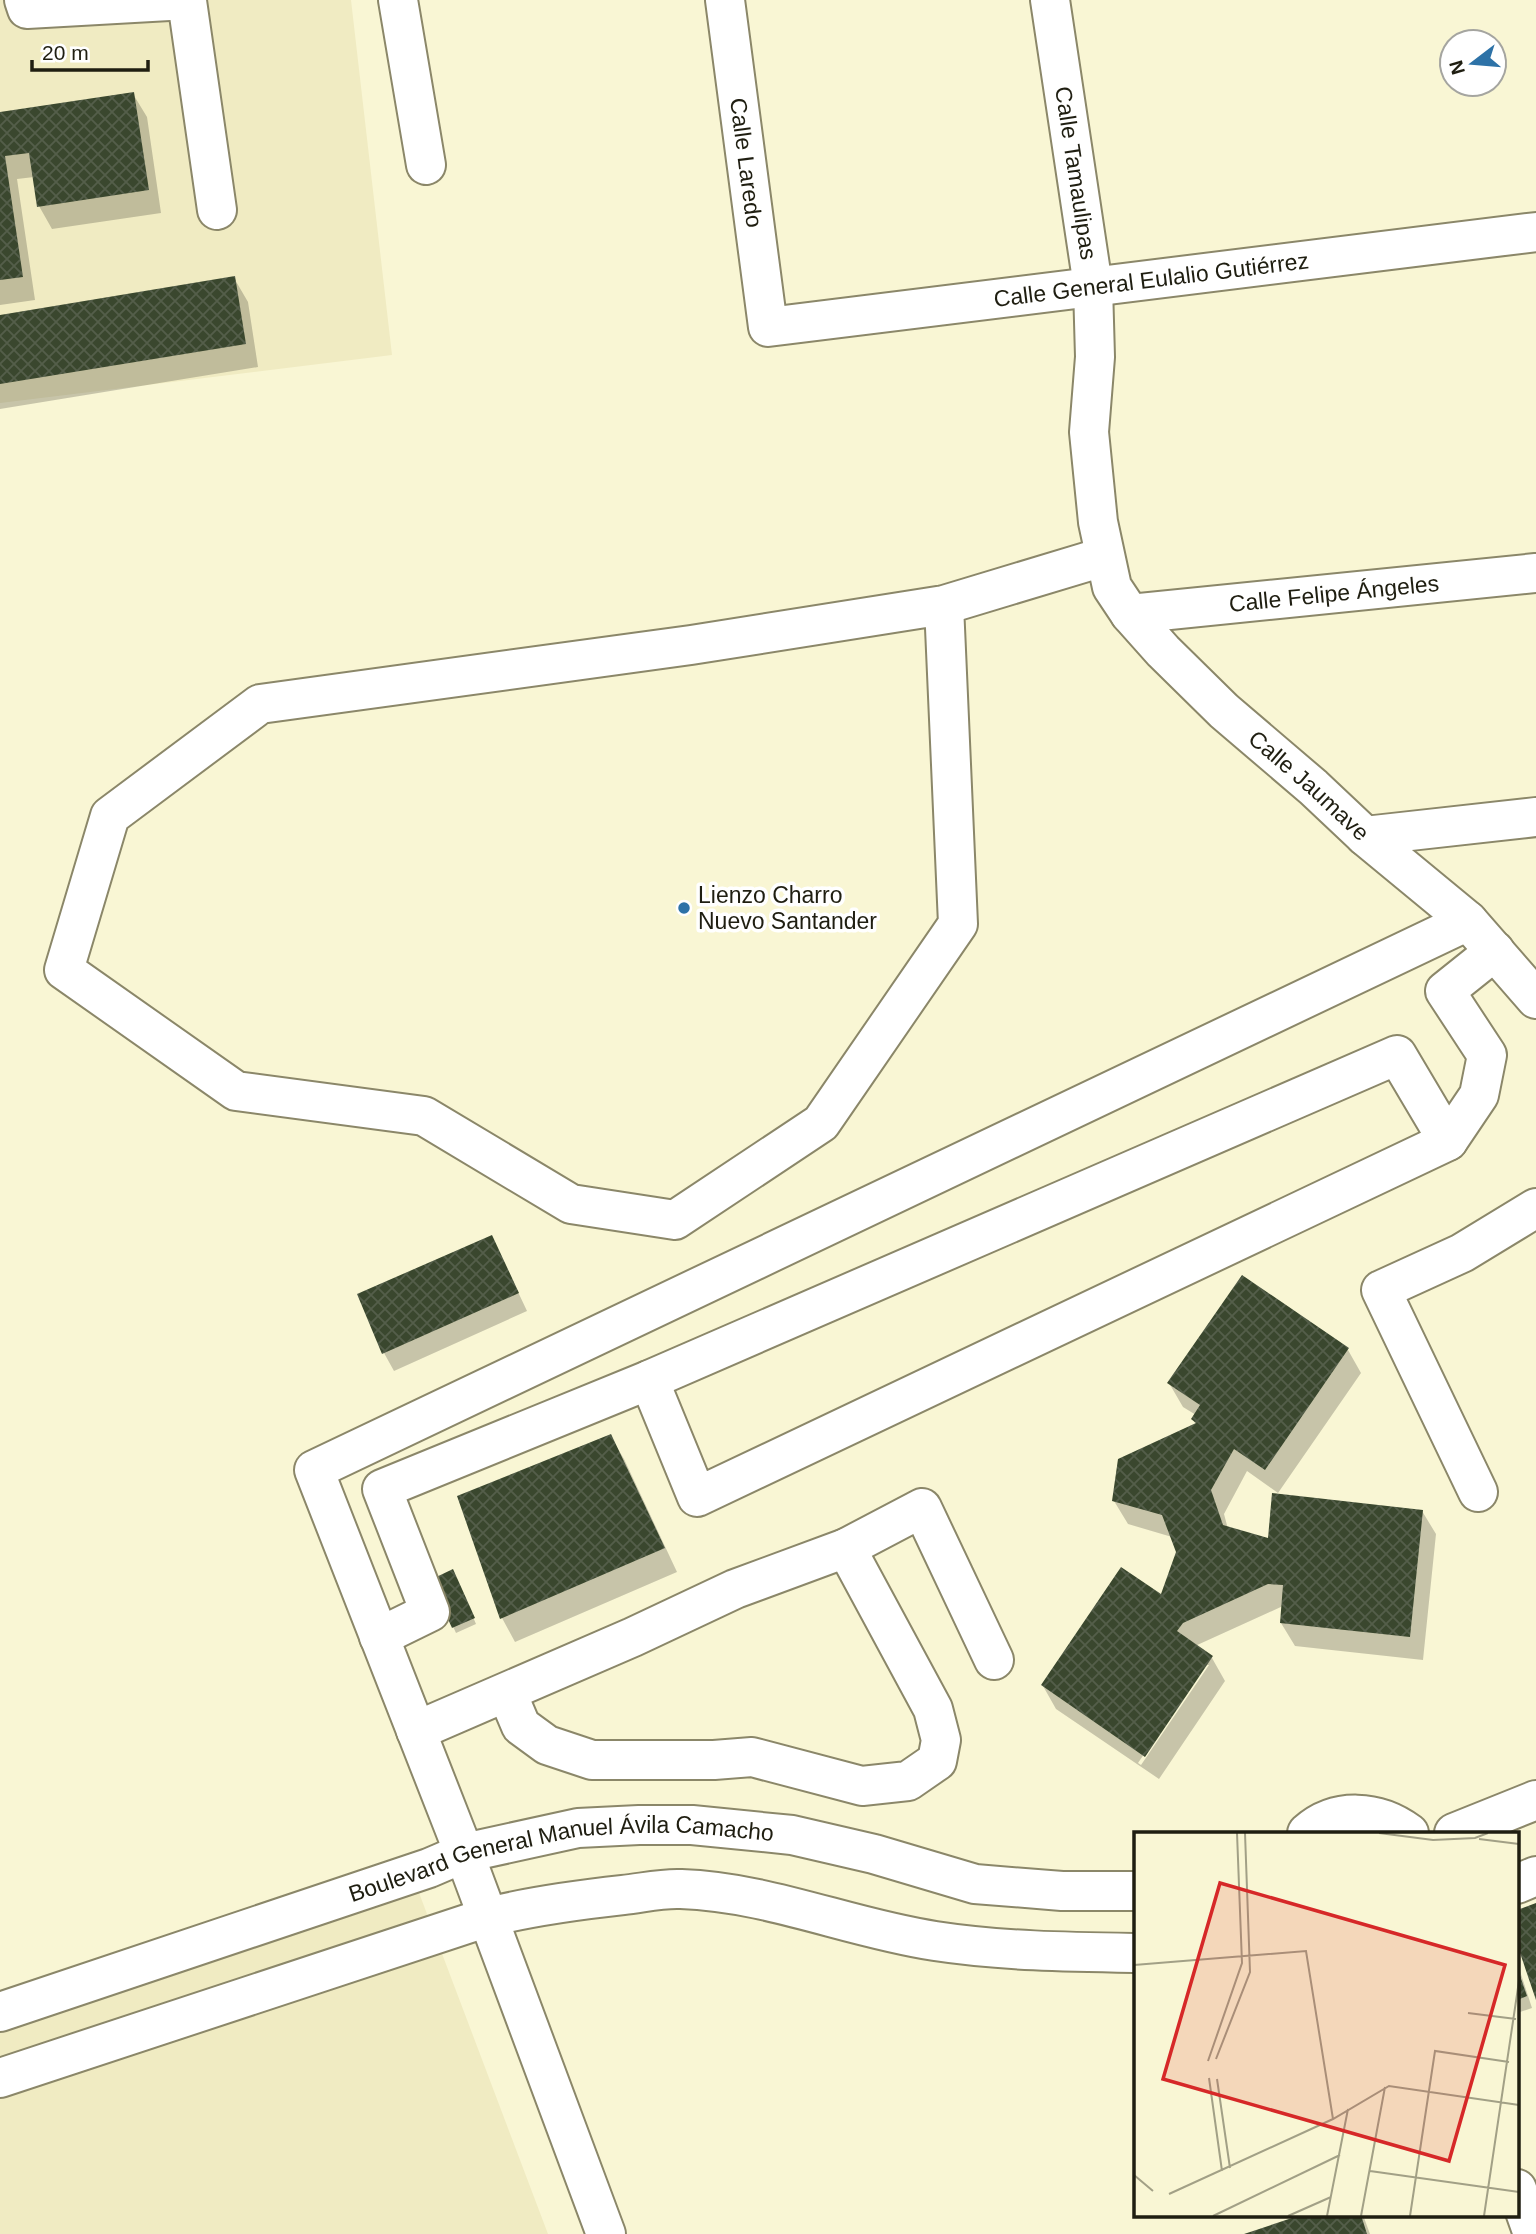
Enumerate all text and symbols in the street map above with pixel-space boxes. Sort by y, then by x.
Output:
scale bar [32,28,147,72]
north arrow [1438,28,1508,98]
text: 20 m [42,41,89,64]
text: N [1445,58,1469,77]
street label: Calle Tamaulipas [1050,85,1102,261]
street label: Calle Laredo [725,96,768,229]
street label: Calle General Eulalio Gutiérrez [992,247,1310,312]
street label: Calle Felipe Ángeles [1228,570,1440,617]
street label: Calle Jaumave [1244,725,1374,846]
place label: Lienzo Charro Nuevo Santander [698,882,877,934]
marker: Lienzo Charro Nuevo Santander [676,900,692,916]
street label: Boulevard General Manuel Ávila Camacho [345,1812,775,1907]
inset map [1134,1832,1518,2216]

